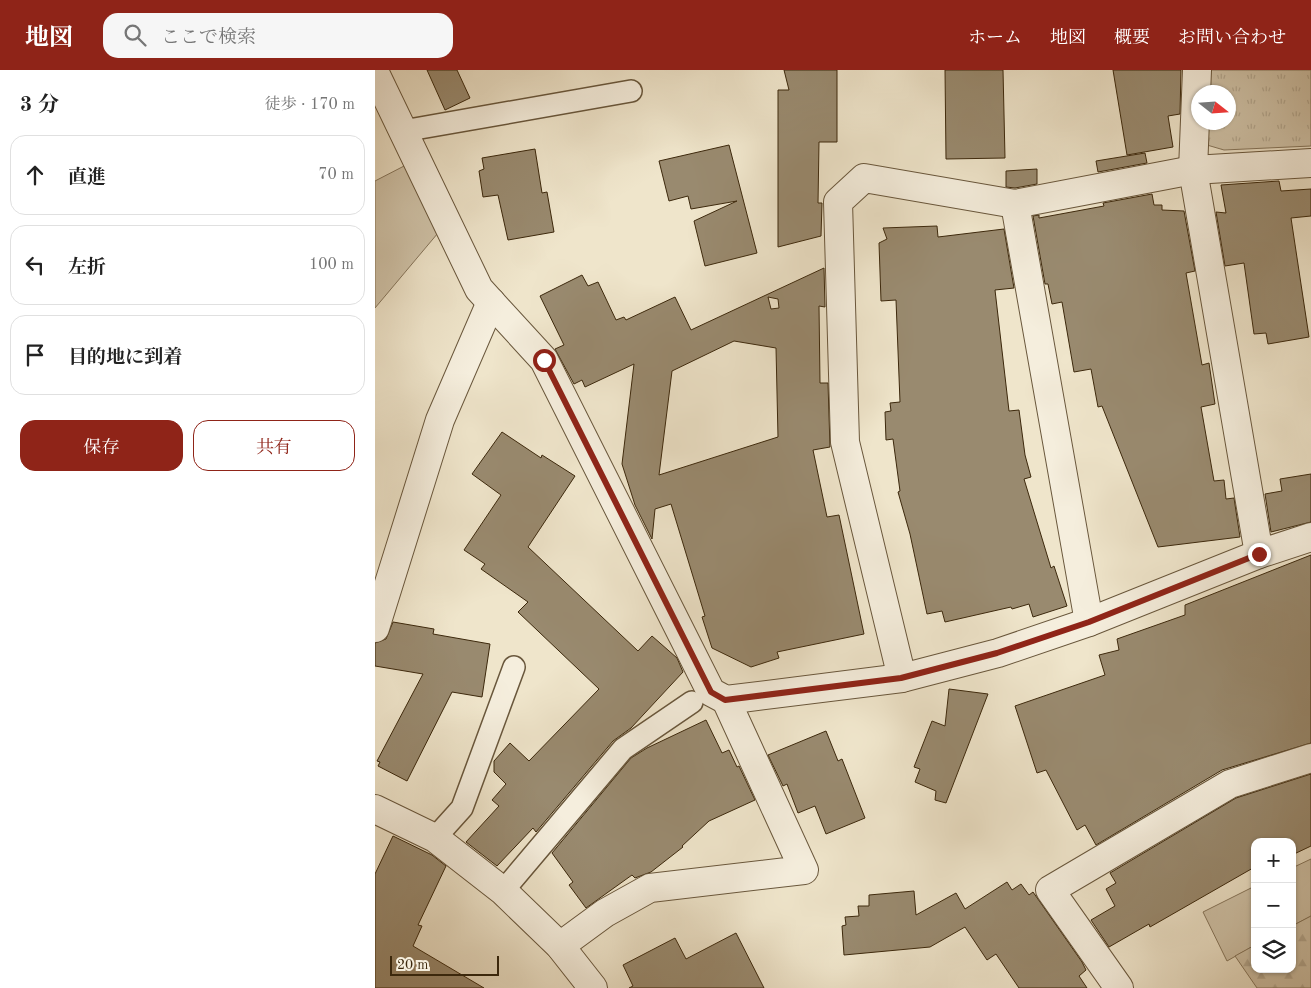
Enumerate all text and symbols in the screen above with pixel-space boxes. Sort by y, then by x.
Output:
search box [103,13,453,58]
icon: search [121,21,149,49]
text: 地図 [25,27,73,51]
text: ここで検索 [161,29,256,48]
text: ホーム [968,29,1022,47]
text: 地図 [1050,29,1086,47]
text: 概要 [1114,29,1150,47]
text: お問い合わせ [1178,29,1286,47]
north arrow [1191,85,1236,130]
text: 3 分 [20,95,59,116]
text: 徒歩 · 170 m [265,97,355,113]
icon: ahead [21,161,49,189]
text: 70 m [318,167,354,183]
text: 直進 [68,169,106,188]
icon: left [21,251,49,279]
text: 100 m [309,257,354,273]
text: 左折 [68,259,106,278]
icon: arrive [21,341,49,369]
text: 目的地に到着 [68,349,182,368]
route start [533,349,556,372]
button: 保存 [20,420,183,471]
button: 共有 [193,420,355,471]
route end [1248,543,1271,566]
map controls [1251,838,1296,973]
button: + [1251,838,1296,883]
button: − [1251,883,1296,928]
button: layers [1251,928,1296,973]
scale bar [390,953,499,976]
text: 20 m [397,958,428,972]

